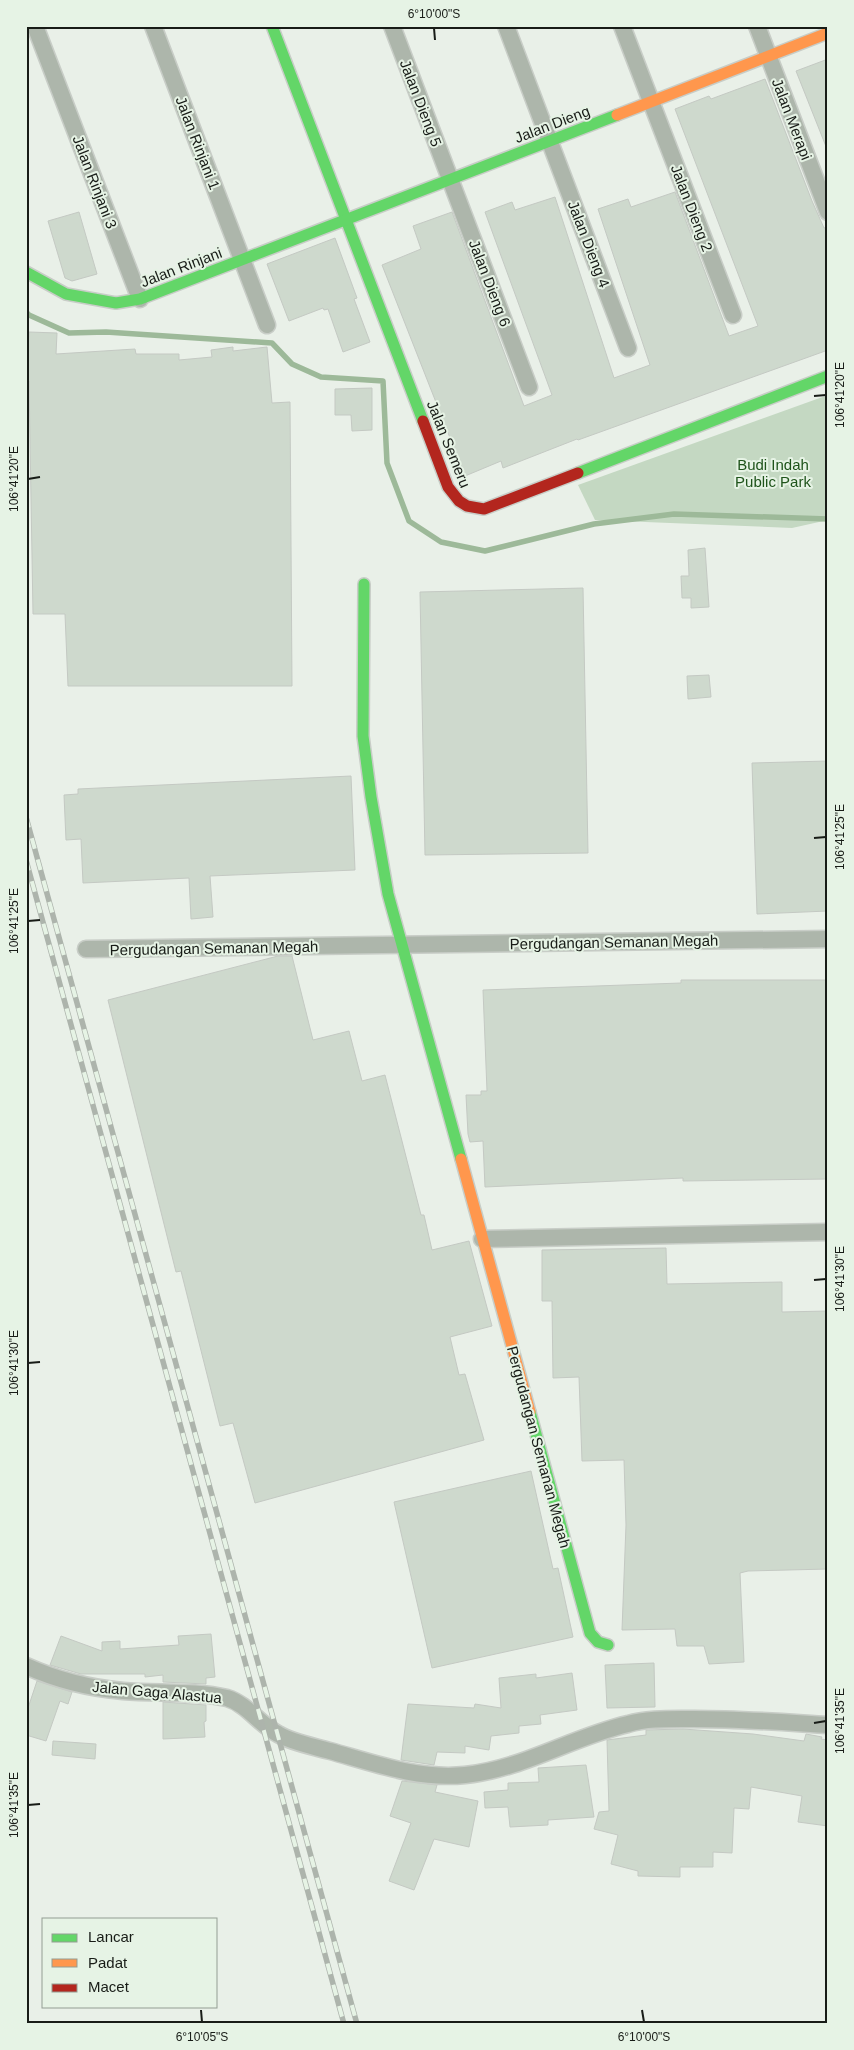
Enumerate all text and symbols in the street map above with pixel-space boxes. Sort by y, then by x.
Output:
text: 6°10'00"S [408,7,460,21]
street label: Jalan Dieng 5 [397,57,445,149]
street label: Jalan Merapi [769,76,815,162]
street label: Jalan Rinjani 1 [172,94,224,192]
street label: Jalan Dieng [512,102,592,146]
street label: Jalan Rinjani 3 [69,133,121,231]
street label: Jalan Dieng 2 [668,162,716,254]
street label: Jalan Dieng 4 [565,198,613,290]
street label: Jalan Dieng 6 [466,237,514,329]
street label: Jalan Rinjani [138,244,224,290]
text: 106°41'20"E [833,362,847,428]
street label: Jalan Semeru [424,398,474,490]
text: 106°41'20"E [7,446,21,512]
park label: Budi Indah Public Park [735,456,811,490]
text: 106°41'25"E [833,804,847,870]
text: 106°41'25"E [7,888,21,954]
street label: Pergudangan Semanan Megah [510,932,718,952]
street label: Pergudangan Semanan Megah [110,938,318,958]
text: 106°41'30"E [833,1246,847,1312]
text: 106°41'30"E [7,1330,21,1396]
street label: Pergudangan Semanan Megah [504,1344,574,1550]
street label: Jalan Gaga Alastua [91,1678,223,1706]
text: 106°41'35"E [833,1688,847,1754]
text: 106°41'35"E [7,1772,21,1838]
legend [42,1918,218,2008]
text: Lancar [88,1928,134,1945]
text: Padat [88,1954,128,1971]
text: Macet [88,1978,130,1995]
text: 6°10'05"S [176,2030,228,2044]
text: 6°10'00"S [618,2030,670,2044]

